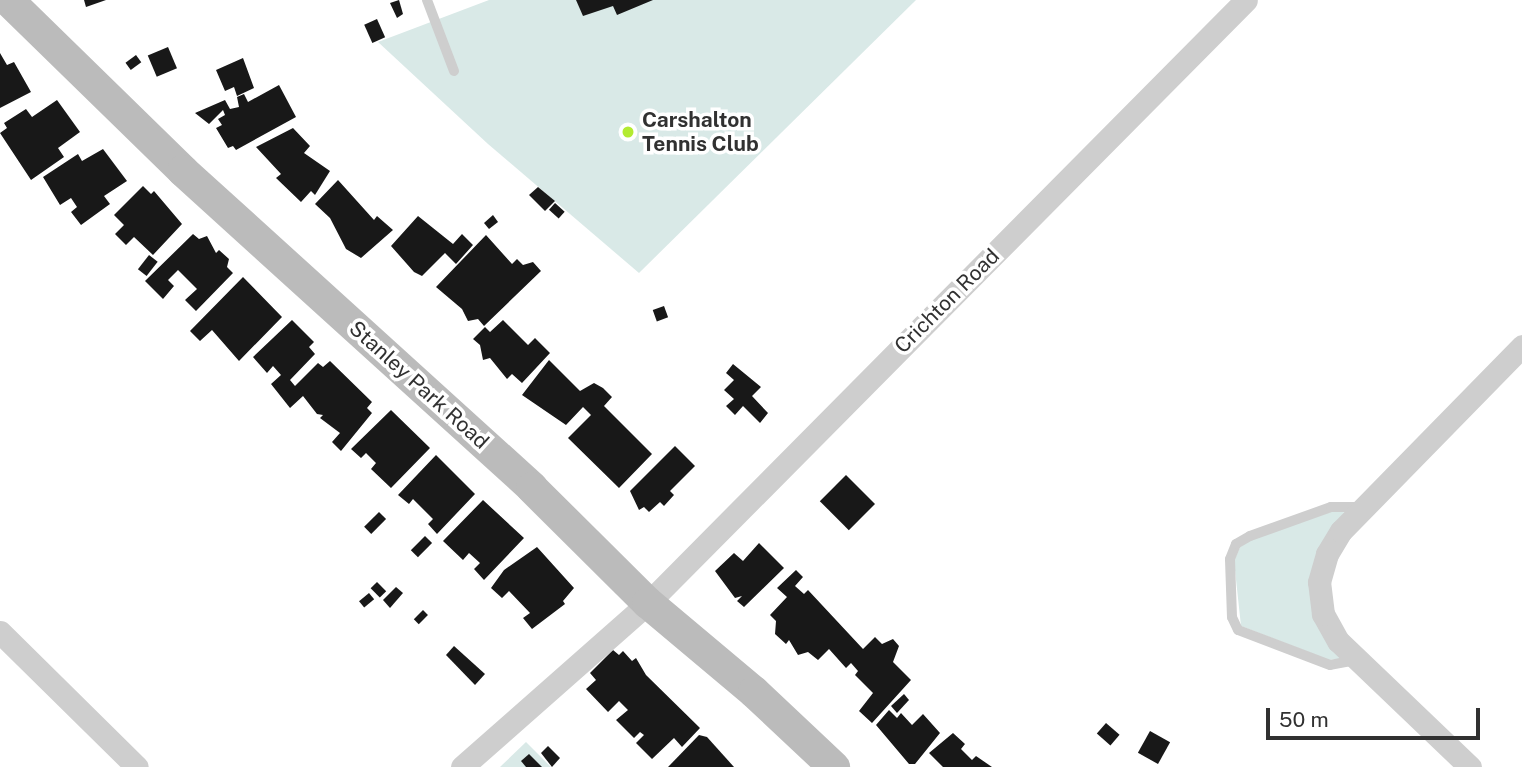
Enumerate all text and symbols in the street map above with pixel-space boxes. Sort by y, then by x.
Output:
place label: Carshalton Tennis Club [642,107,759,157]
marker: Carshalton Tennis Club [620,124,636,140]
street label: Crichton Road [889,243,1005,359]
street label: Stanley Park Road [344,316,494,454]
scale bar [1270,694,1484,738]
text: 50 m [1279,707,1329,732]

